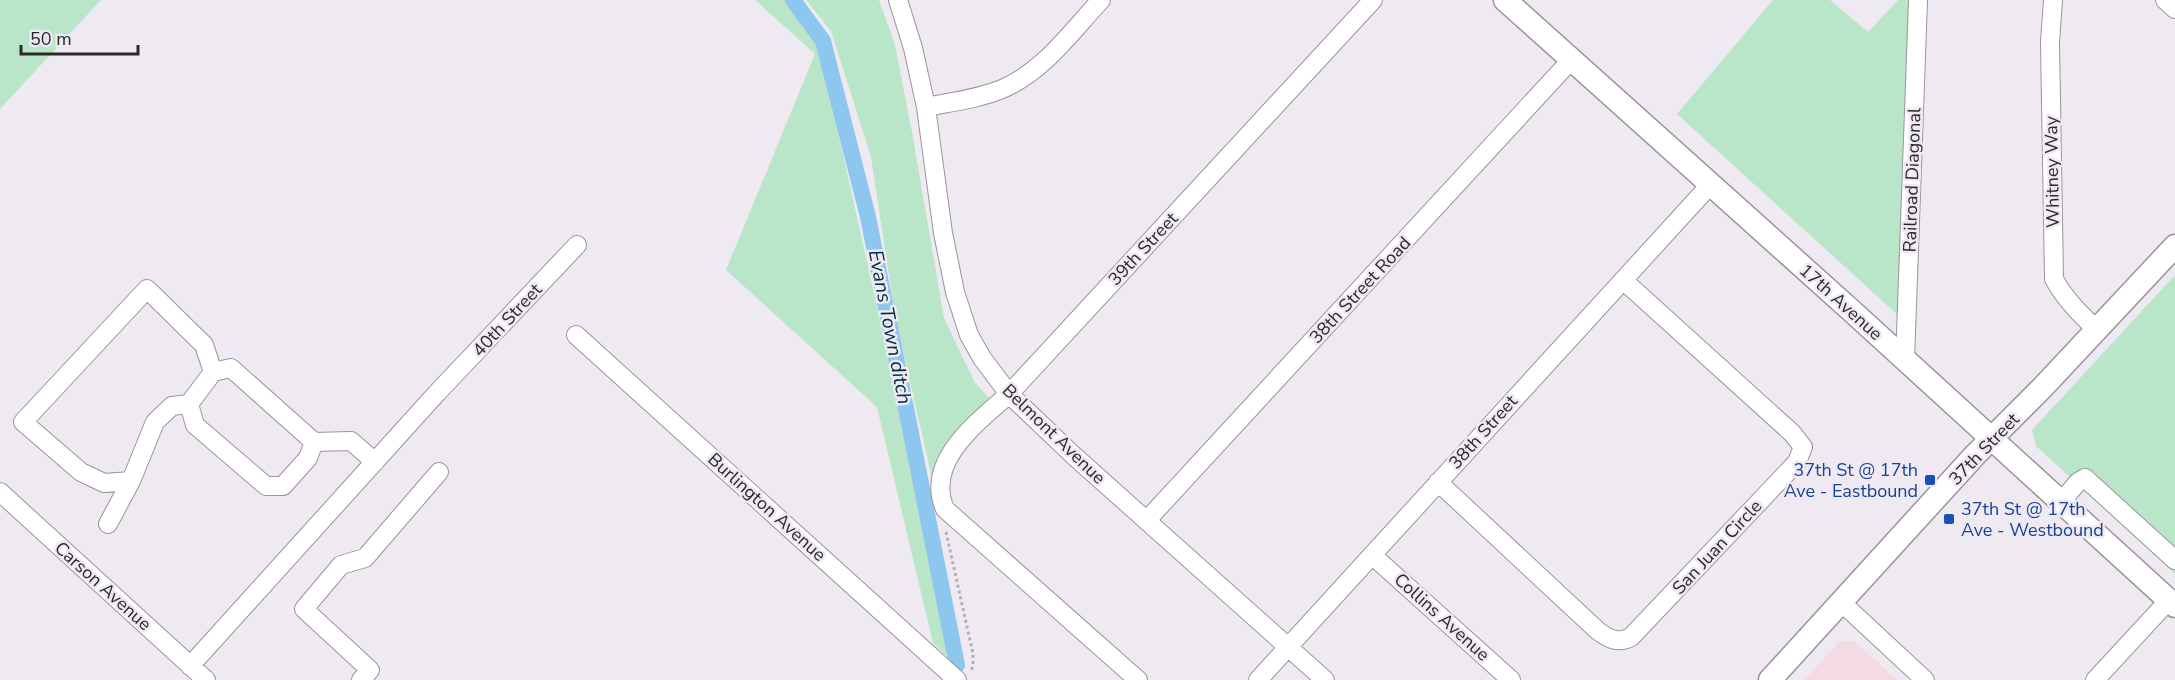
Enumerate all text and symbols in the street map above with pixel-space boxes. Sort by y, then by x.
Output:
scale bar [21,18,138,56]
text: 50 m [30,27,72,51]
street label: Railroad Diagonal [1897,107,1927,253]
street label: Whitney Way [2039,115,2065,228]
street label: 39th Street [1103,207,1184,291]
street label: 38th Street Road [1304,231,1416,349]
water label: Evans Town ditch [862,247,918,407]
street label: 17th Avenue [1794,258,1888,346]
street label: 40th Street [467,278,548,362]
street label: Belmont Avenue [997,379,1111,489]
street label: 38th Street [1443,389,1523,474]
street label: 37th Street [1943,407,2025,490]
street label: Burlington Avenue [703,447,831,567]
place label: 37th St @ 17th Ave - Eastbound [1784,458,1918,503]
marker: 37th St @ 17th Ave - Eastbound [1923,473,1937,487]
street label: San Juan Circle [1667,494,1767,600]
place label: 37th St @ 17th Ave - Westbound [1961,497,2104,542]
marker: 37th St @ 17th Ave - Westbound [1942,512,1956,526]
street label: Carson Avenue [49,536,157,636]
street label: Collins Avenue [1389,568,1495,666]

